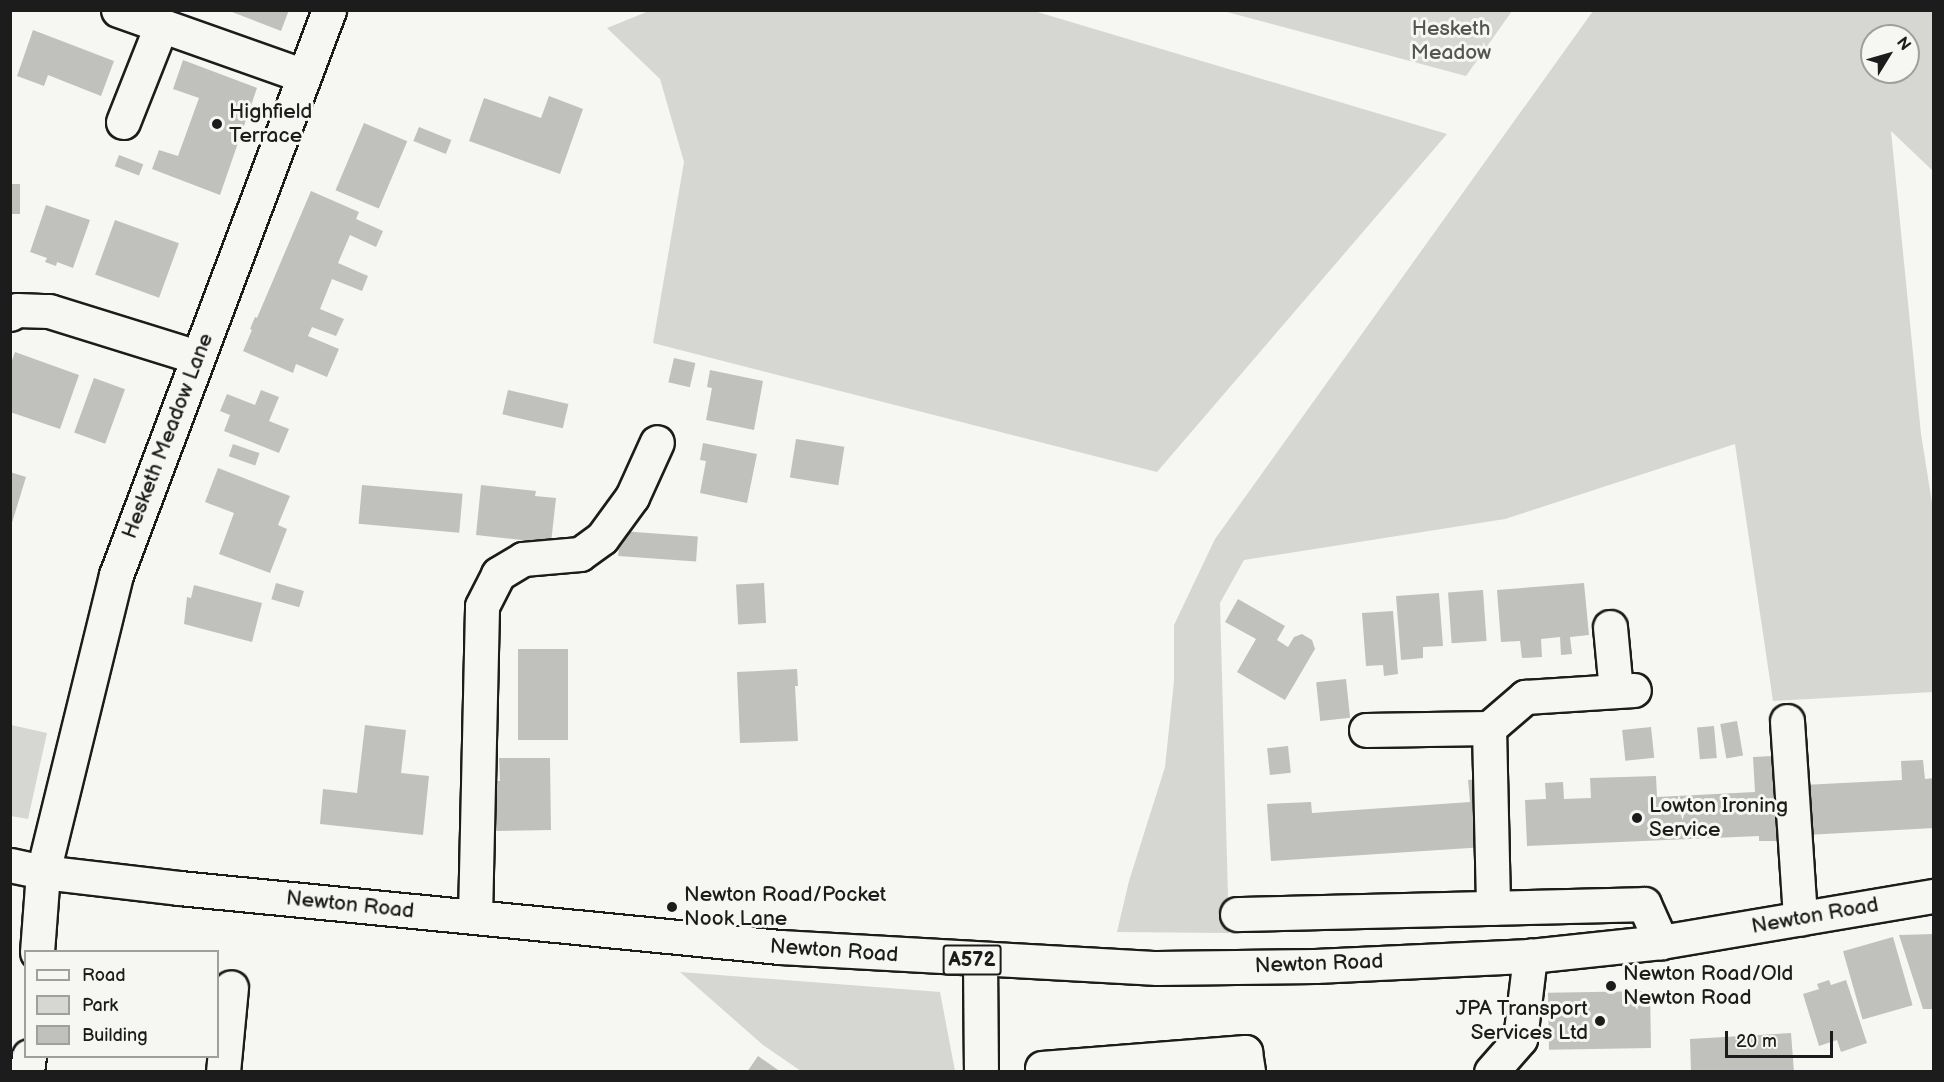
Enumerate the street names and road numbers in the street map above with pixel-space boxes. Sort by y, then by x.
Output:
street label: Hesketh Meadow Lane [117,330,219,542]
street label: Newton Road [285,886,415,924]
street label: Newton Road [1750,892,1880,940]
street label: Newton Road [769,934,899,968]
road number: A572 [942,943,1002,977]
street label: Newton Road [1254,949,1384,979]

